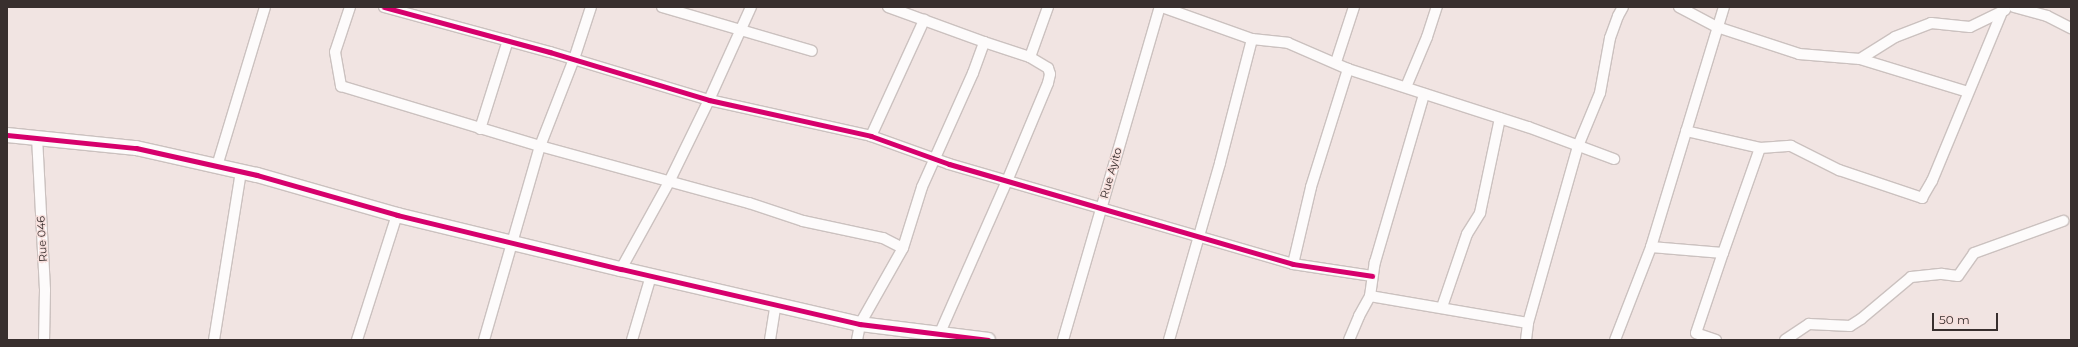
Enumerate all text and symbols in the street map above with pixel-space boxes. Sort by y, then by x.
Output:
street label: Rue Ayito [1097,146,1125,200]
street label: Rue 046 [34,216,50,262]
scale bar [1934,305,2000,331]
text: 50 m [1939,312,1970,327]

